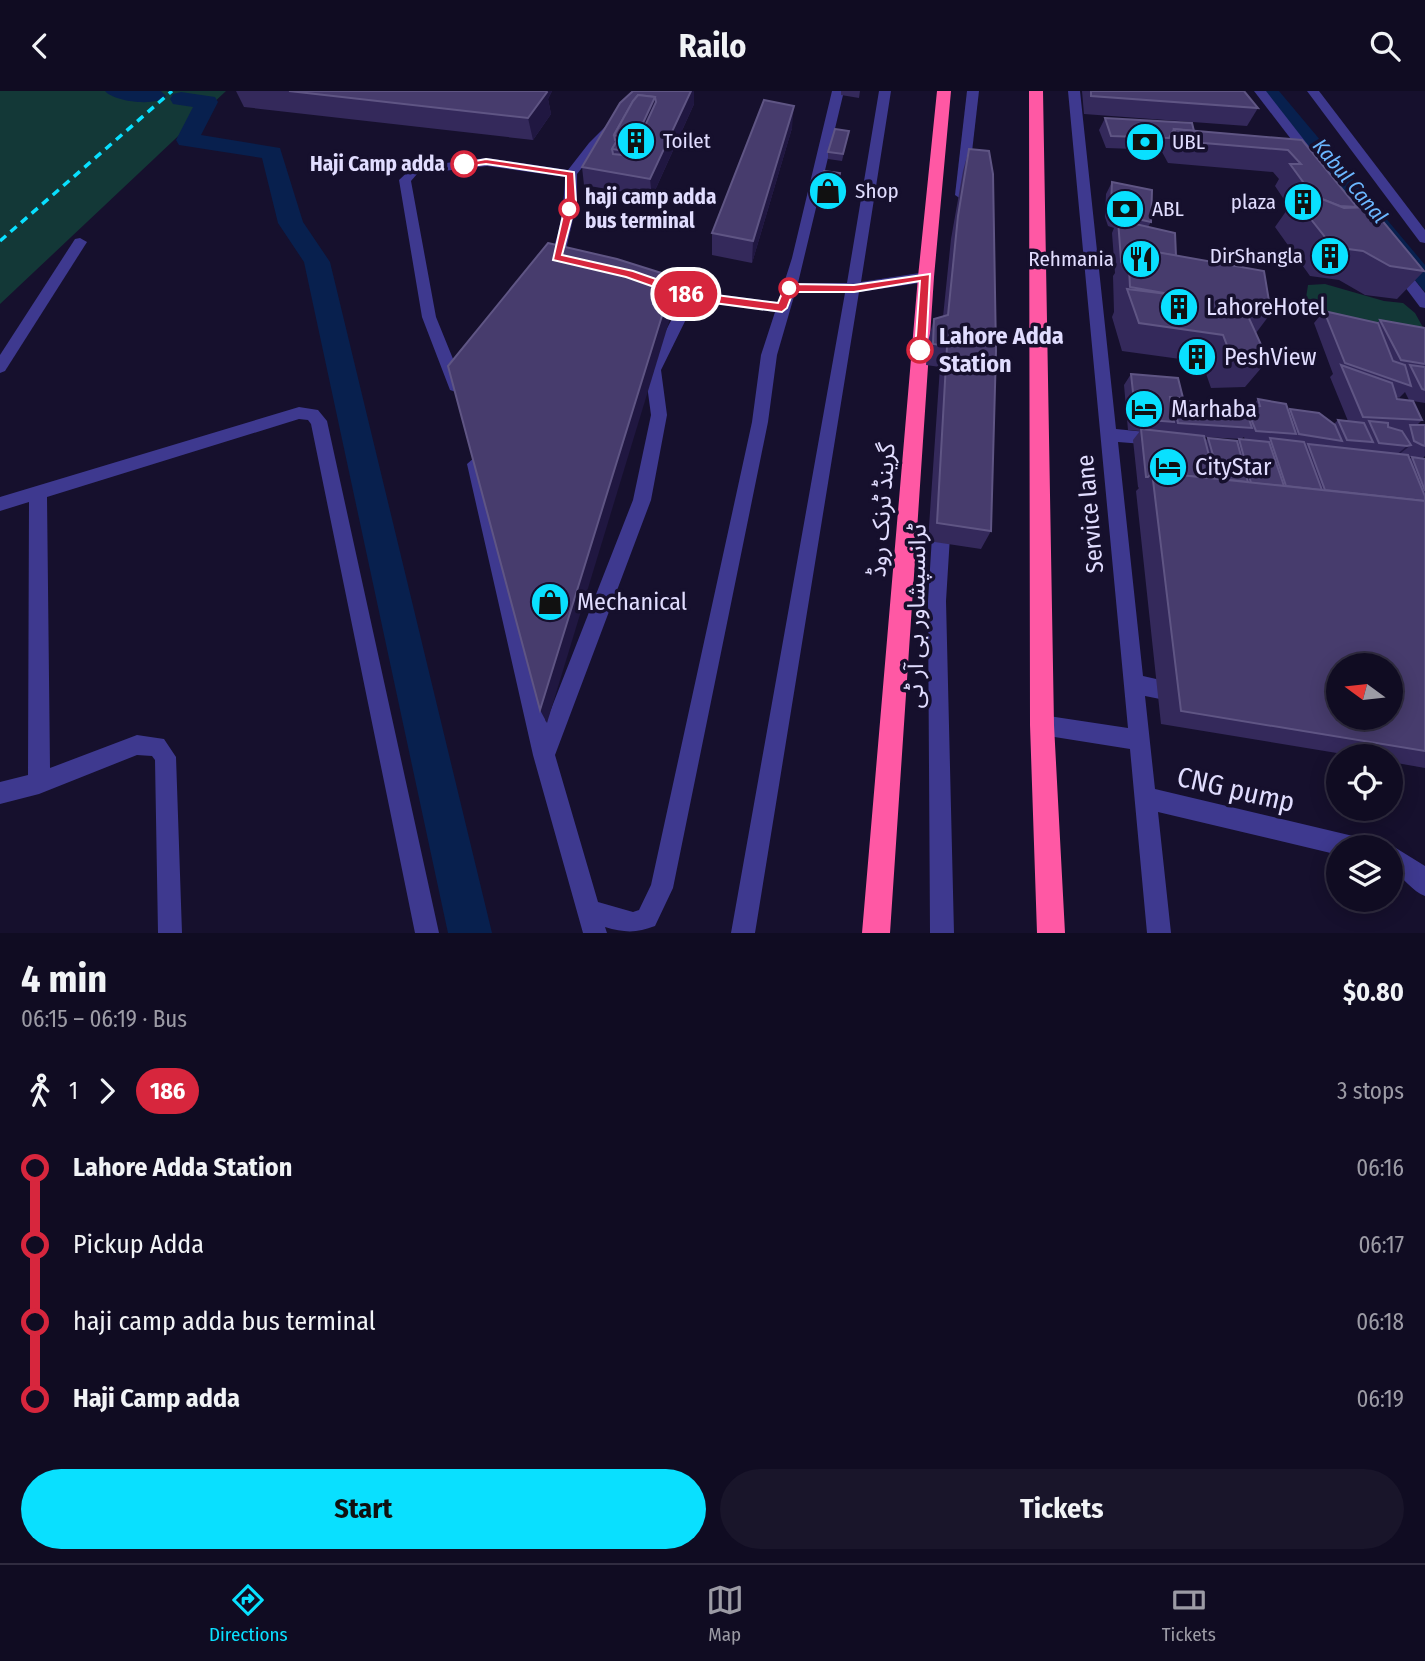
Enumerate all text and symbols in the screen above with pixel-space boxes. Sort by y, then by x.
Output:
icon: back [21,27,59,65]
text: Railo [679,27,746,65]
icon: search [1366,27,1404,65]
building icon: Toilet [615,120,657,162]
bank icon: UBL [1124,121,1166,163]
place label: Toilet [663,128,711,154]
place label: UBL [1172,129,1206,155]
water label: Kabul Canal [1307,133,1393,229]
place label: Haji Camp adda [310,151,445,177]
marker: Haji Camp adda [451,151,477,177]
shop icon: Shop [807,170,849,212]
place label: Shop [855,178,899,204]
building icon: plaza [1282,181,1324,223]
place label: haji camp adda bus terminal [585,184,716,234]
bank icon: ABL [1104,188,1146,230]
place label: plaza [1231,189,1276,215]
place label: ABL [1152,196,1185,222]
marker: haji camp adda bus terminal [559,199,579,219]
building icon: DirShangla [1309,235,1351,277]
restaurant icon: Rehmania [1120,238,1162,280]
place label: DirShangla [1210,243,1303,269]
place label: Rehmania [1028,246,1114,272]
line badge: 186 [646,271,726,317]
unlabelled marker [779,278,799,298]
text: 186 [668,280,704,308]
building icon: LahoreHotel [1158,286,1200,328]
place label: LahoreHotel [1206,293,1326,321]
place label: Lahore Adda Station [939,322,1064,378]
building icon: PeshView [1176,336,1218,378]
marker: Lahore Adda Station [907,337,933,363]
place label: PeshView [1224,343,1317,371]
hotel icon: Marhaba [1123,388,1165,430]
place label: Marhaba [1171,395,1257,423]
street label: گرینڈ ٹرنک روڈ [863,441,901,578]
hotel icon: CityStar [1147,446,1189,488]
place label: CityStar [1195,453,1272,481]
street label: Service lane [1071,454,1109,574]
street label: ٹرانسپشاور بی آر ٹی [900,523,933,709]
shop icon: Mechanical [529,581,571,623]
place label: Mechanical [577,588,687,616]
north arrow [1326,653,1404,730]
map controls [1326,653,1403,912]
button: locate [1326,744,1403,821]
street label: CNG pump [1174,760,1298,819]
button: layers [1326,835,1403,912]
text: 4 min [21,956,107,1002]
text: $0.80 [1343,977,1404,1008]
text: 06:15 – 06:19 · Bus [21,1005,187,1033]
icon: walk [21,1072,59,1110]
icon: forward [88,1072,126,1110]
text: 1 [69,1077,78,1105]
text: 186 [150,1077,185,1105]
text: 3 stops [1337,1077,1404,1105]
text: Lahore Adda Station [73,1152,292,1183]
text: 06:16 [1356,1154,1404,1182]
text: Pickup Adda [73,1229,204,1260]
text: 06:17 [1358,1231,1404,1259]
text: haji camp adda bus terminal [73,1306,376,1337]
text: 06:18 [1356,1308,1404,1336]
text: Haji Camp adda [73,1383,240,1414]
text: 06:19 [1357,1385,1404,1413]
button: Start [21,1469,706,1549]
button: Tickets [720,1469,1404,1549]
tab: Directions [209,1581,288,1646]
tab: Map [706,1581,744,1646]
tab: Tickets [1162,1581,1216,1646]

